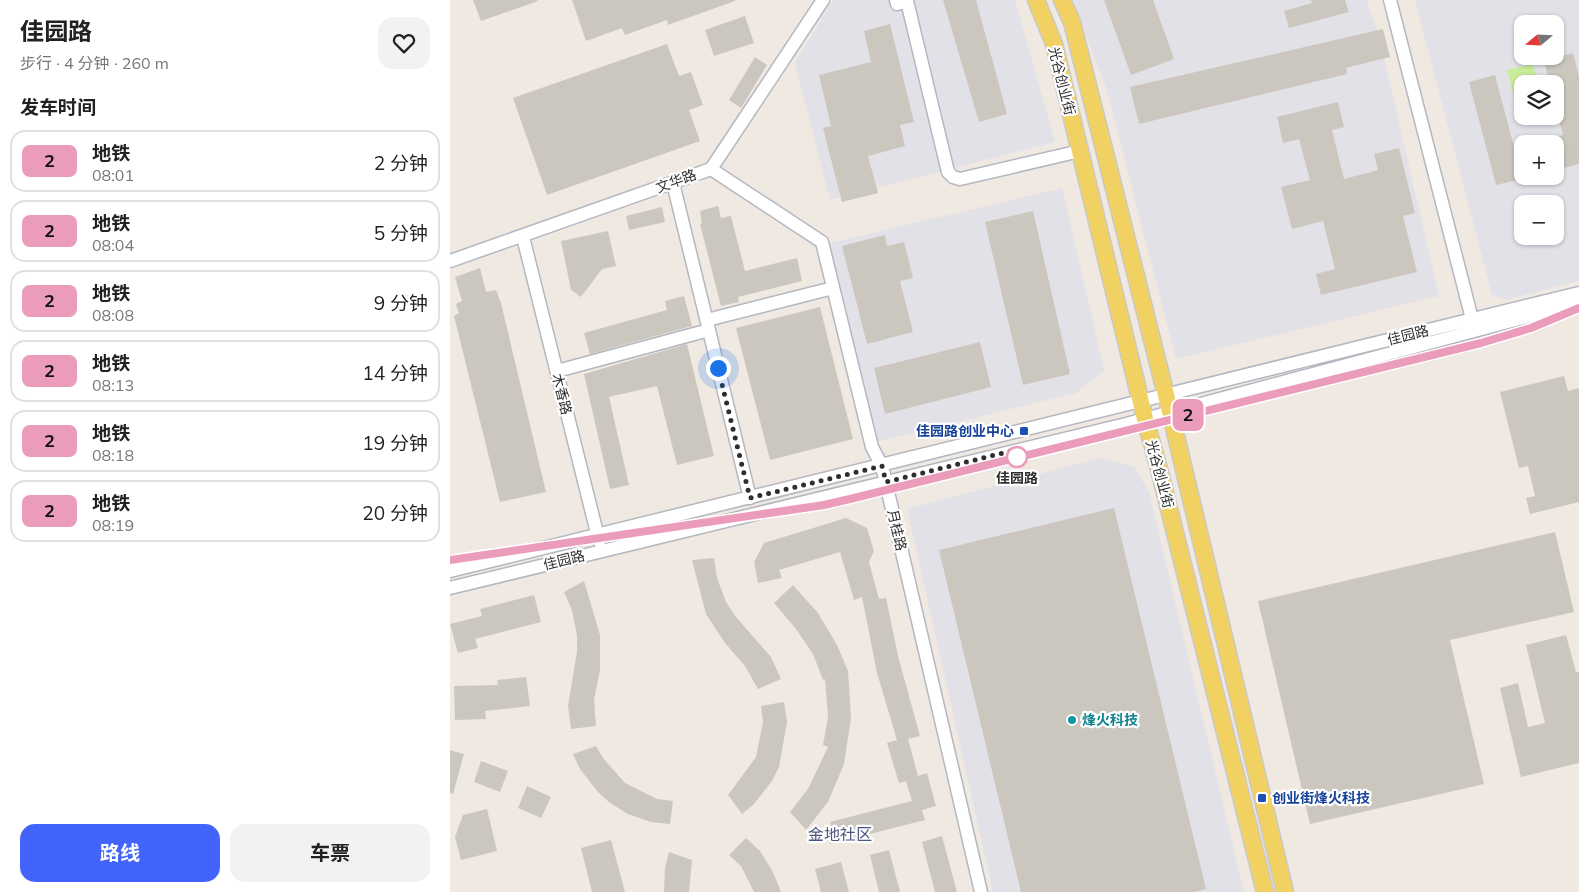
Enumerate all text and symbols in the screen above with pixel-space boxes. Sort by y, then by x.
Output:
north arrow [1514,15,1564,65]
map controls [1514,15,1564,245]
text: 佳园路 [20,16,92,46]
button: heart [378,17,430,69]
street label: 光谷创业街 [1045,45,1079,117]
text: 步行 · 4 分钟 · 260 m [20,53,169,73]
button: layers [1514,75,1564,125]
text: 发车时间 [20,95,96,119]
button: + [1514,135,1564,185]
text: 地铁 [92,141,130,165]
text: 2 [44,149,55,172]
text: 2 分钟 [374,151,428,175]
text: 08:01 [92,165,134,185]
street label: 文华路 [653,165,699,197]
button: − [1514,195,1564,245]
text: 地铁 [92,211,130,235]
text: 2 [44,219,55,242]
text: 5 分钟 [374,221,428,245]
text: 08:04 [92,235,134,255]
text: 地铁 [92,281,130,305]
text: 2 [44,289,55,312]
text: 9 分钟 [374,291,428,315]
text: 08:08 [92,305,134,325]
street label: 佳园路 [1385,321,1431,349]
text: 地铁 [92,351,130,375]
your location [706,356,731,381]
text: 2 [44,359,55,382]
text: 14 分钟 [362,361,428,385]
street label: 木香路 [548,371,576,417]
text: 08:13 [92,375,134,395]
line badge: 2 [1172,399,1204,431]
text: 2 [1183,403,1193,426]
text: 地铁 [92,421,130,445]
place label: 佳园路创业中心 [916,422,1014,440]
marker: 佳园路创业中心 [1018,425,1030,437]
text: 2 [44,429,55,452]
text: 19 分钟 [362,431,428,455]
street label: 光谷创业街 [1142,438,1178,510]
text: 08:18 [92,445,134,465]
marker: 佳园路 [1006,446,1028,468]
place label: 佳园路 [996,469,1038,487]
text: 地铁 [92,491,130,515]
text: 2 [44,499,55,522]
text: 20 分钟 [362,501,428,525]
street label: 月桂路 [884,508,910,552]
text: 08:19 [92,515,134,535]
street label: 佳园路 [541,546,587,574]
place label: 烽火科技 [1082,711,1138,729]
marker: 烽火科技 [1066,714,1078,726]
place label: 创业街烽火科技 [1272,789,1370,807]
marker: 创业街烽火科技 [1256,792,1268,804]
button: 路线 [20,824,220,882]
button: 车票 [230,824,430,882]
district label: 金地社区 [808,824,872,844]

